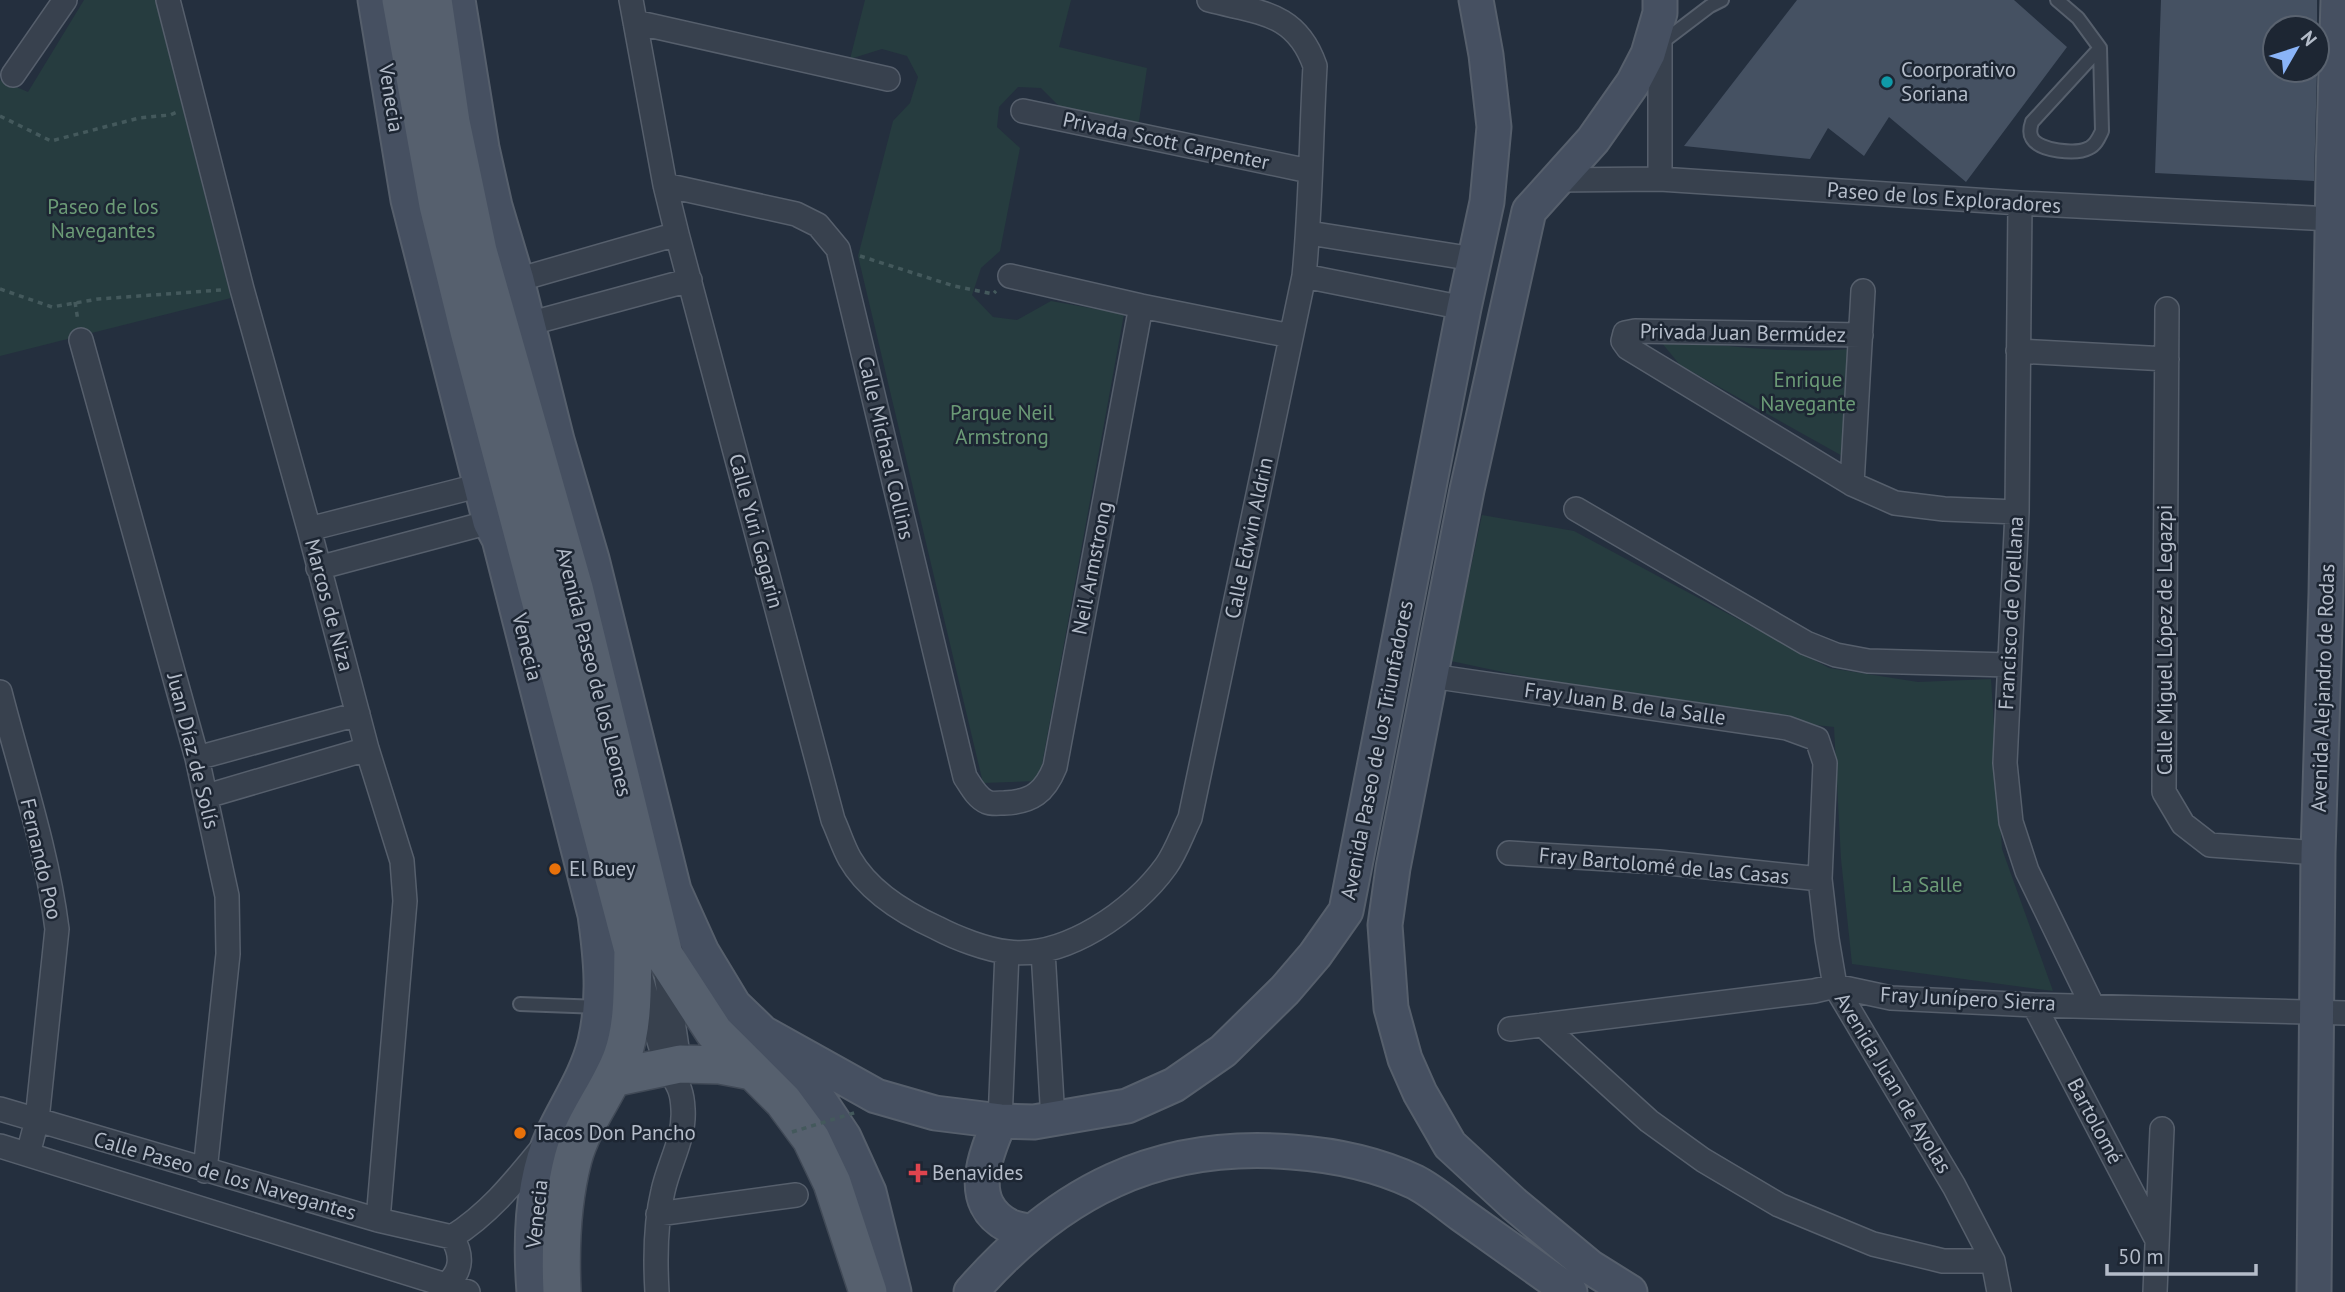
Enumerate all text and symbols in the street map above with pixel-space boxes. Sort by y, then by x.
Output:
north arrow [2261,14,2331,84]
text: N [2296,26,2322,51]
place label: Coorporativo Soriana [1901,56,2016,107]
street label: Venecia [373,61,410,134]
marker: Coorporativo Soriana [1879,74,1895,90]
street label: Privada Scott Carpenter [1060,105,1272,176]
street label: Paseo de los Exploradores [1826,176,2062,219]
park label: Paseo de los Navegantes [47,193,159,244]
street label: Privada Juan Bermúdez [1640,317,1846,348]
street label: Calle Michael Collins [852,354,921,542]
park label: Enrique Navegante [1760,366,1856,417]
park label: Parque Neil Armstrong [950,399,1054,450]
street label: Calle Yuri Gagarin [723,451,790,611]
street label: Calle Edwin Aldrin [1218,455,1279,621]
street label: Neil Armstrong [1065,499,1118,637]
street label: Calle Miguel López de Legazpi [2151,505,2178,775]
street label: Francisco de Orellana [1992,515,2029,711]
street label: Marcos de Niza [299,536,360,674]
street label: Avenida Paseo de los Leones [550,544,639,799]
street label: Avenida Alejandro de Rodas [2305,563,2340,813]
street label: Avenida Paseo de los Triunfadores [1334,598,1419,902]
street label: Venecia [506,609,549,684]
street label: Juan Díaz de Solís [161,669,226,832]
street label: Fray Juan B. de la Salle [1523,676,1727,731]
street label: Fernando Poo [14,796,69,922]
street label: Fray Bartolomé de las Casas [1538,841,1790,890]
place label: El Buey [569,855,636,882]
marker: El Buey [547,861,563,877]
park label: La Salle [1892,871,1962,898]
street label: Fray Junípero Sierra [1880,980,2057,1017]
street label: Avenida Juan de Ayolas [1829,987,1958,1178]
street label: Bartolomé [2062,1073,2129,1168]
place label: Tacos Don Pancho [534,1119,696,1146]
street label: Calle Paseo de los Navegantes [91,1125,360,1226]
marker: Tacos Don Pancho [512,1125,528,1141]
place label: Benavides [932,1159,1023,1186]
marker: Benavides [910,1165,926,1181]
street label: Venecia [519,1178,554,1251]
scale bar [2107,1232,2256,1276]
text: 50 m [2118,1243,2164,1270]

